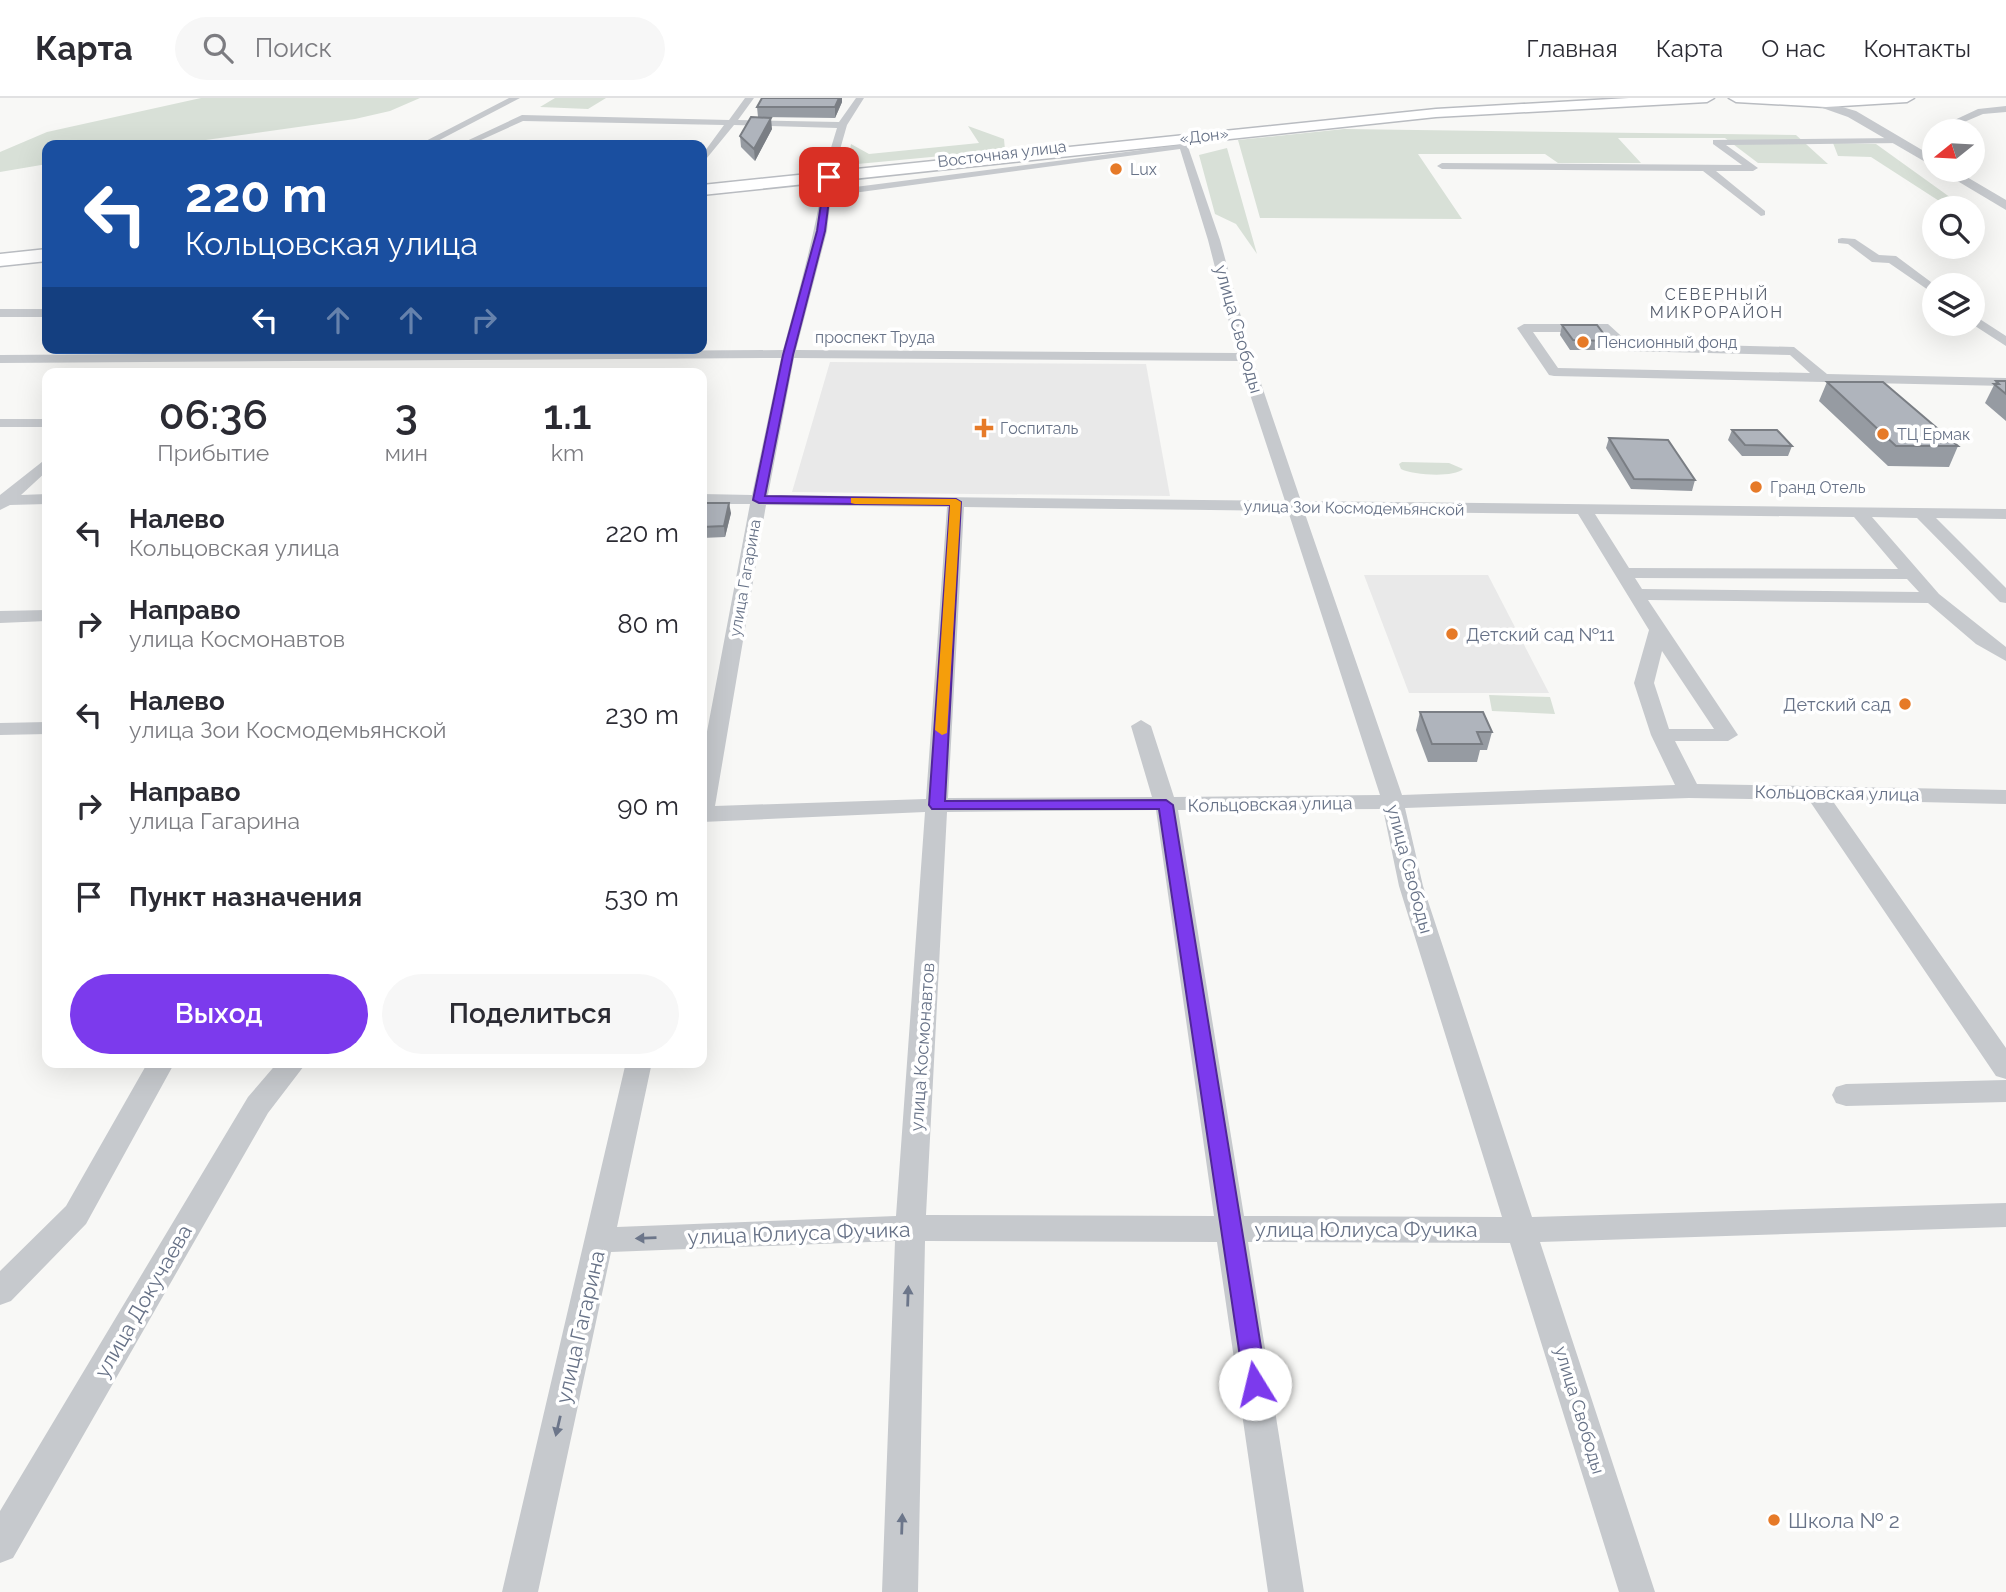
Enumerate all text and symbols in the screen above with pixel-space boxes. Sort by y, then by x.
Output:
search box [175,17,665,80]
text: Карта [35,29,133,68]
icon: search [199,29,237,67]
text: Поиск [255,33,332,63]
text: Главная [1526,34,1618,63]
text: Карта [1656,34,1723,63]
text: О нас [1761,34,1826,63]
text: Контакты [1864,34,1971,63]
north arrow [1922,119,1984,182]
map controls [1922,119,1985,336]
street label: «Дон» [1179,124,1229,148]
street label: Восточная улица [937,137,1067,171]
pin [799,147,859,207]
icon: arrive [810,158,848,196]
place label: Lux [1130,160,1157,179]
marker: Lux [1108,161,1124,177]
text: 220 m [185,166,328,223]
icon: left [70,168,161,259]
button: search [1922,196,1985,259]
text: Кольцовская улица [185,225,478,262]
street label: улица Свободы [1211,262,1267,396]
button: layers [1922,273,1985,336]
district label: СЕВЕРНЫЙ МИКРОРАЙОН [1650,285,1784,322]
icon: left [246,301,284,339]
icon: ahead [319,301,357,339]
icon: ahead [392,301,430,339]
icon: right [465,301,503,339]
street label: проспект Труда [815,328,935,347]
place label: Пенсионный фонд [1597,333,1737,352]
marker: Пенсионный фонд [1575,334,1591,350]
text: 06:36 [159,390,268,439]
text: 3 [395,390,418,439]
text: 1.1 [543,390,592,439]
marker: Госпиталь [974,418,994,438]
place label: Госпиталь [1000,419,1079,438]
place label: ТЦ Ермак [1897,425,1970,444]
marker: ТЦ Ермак [1875,426,1891,442]
text: Прибытие [157,439,269,466]
text: мин [385,439,428,466]
text: km [551,439,584,466]
place label: Гранд Отель [1770,478,1866,497]
marker: Гранд Отель [1748,479,1764,495]
street label: улица Зои Космодемьянской [1243,497,1465,519]
text: Налево [129,504,225,534]
icon: left [70,514,108,552]
text: 220 m [605,518,679,548]
street label: улица Гагарина [725,518,765,638]
text: Кольцовская улица [129,534,339,561]
text: Направо [129,595,240,625]
icon: right [70,605,108,643]
text: 80 m [617,609,679,639]
place label: Детский сад №11 [1466,624,1615,645]
text: улица Космонавтов [129,625,345,652]
marker: Детский сад №11 [1444,626,1460,642]
text: Налево [129,686,225,716]
place label: Детский сад [1783,694,1891,715]
icon: left [70,696,108,734]
marker: Детский сад [1897,696,1913,712]
text: 230 m [605,700,679,730]
text: улица Зои Космодемьянской [129,716,447,743]
text: Направо [129,777,240,807]
street label: Кольцовская улица [1754,781,1920,805]
icon: right [70,787,108,825]
text: 90 m [617,791,679,821]
street label: Кольцовская улица [1187,792,1353,816]
street label: улица Свободы [1383,802,1437,936]
text: улица Гагарина [129,807,300,834]
icon: arrive [70,878,108,916]
text: Пункт назначения [129,882,362,912]
text: 530 m [605,882,679,912]
street label: улица Космонавтов [906,962,938,1132]
button: Выход [70,974,368,1054]
button: Поделиться [382,974,679,1054]
street label: улица Юлиуса Фучика [687,1217,911,1249]
street label: улица Юлиуса Фучика [1254,1217,1478,1242]
street label: улица Докучаева [89,1220,197,1382]
one-way arrow [635,1233,657,1244]
street label: улица Гагарина [550,1248,610,1406]
one-way arrow [903,1285,914,1307]
street label: улица Свободы [1551,1344,1609,1476]
position arrow [1218,1347,1292,1421]
one-way arrow [552,1415,563,1437]
place label: Школа № 2 [1788,1508,1900,1533]
marker: Школа № 2 [1766,1512,1782,1528]
one-way arrow [896,1513,907,1535]

